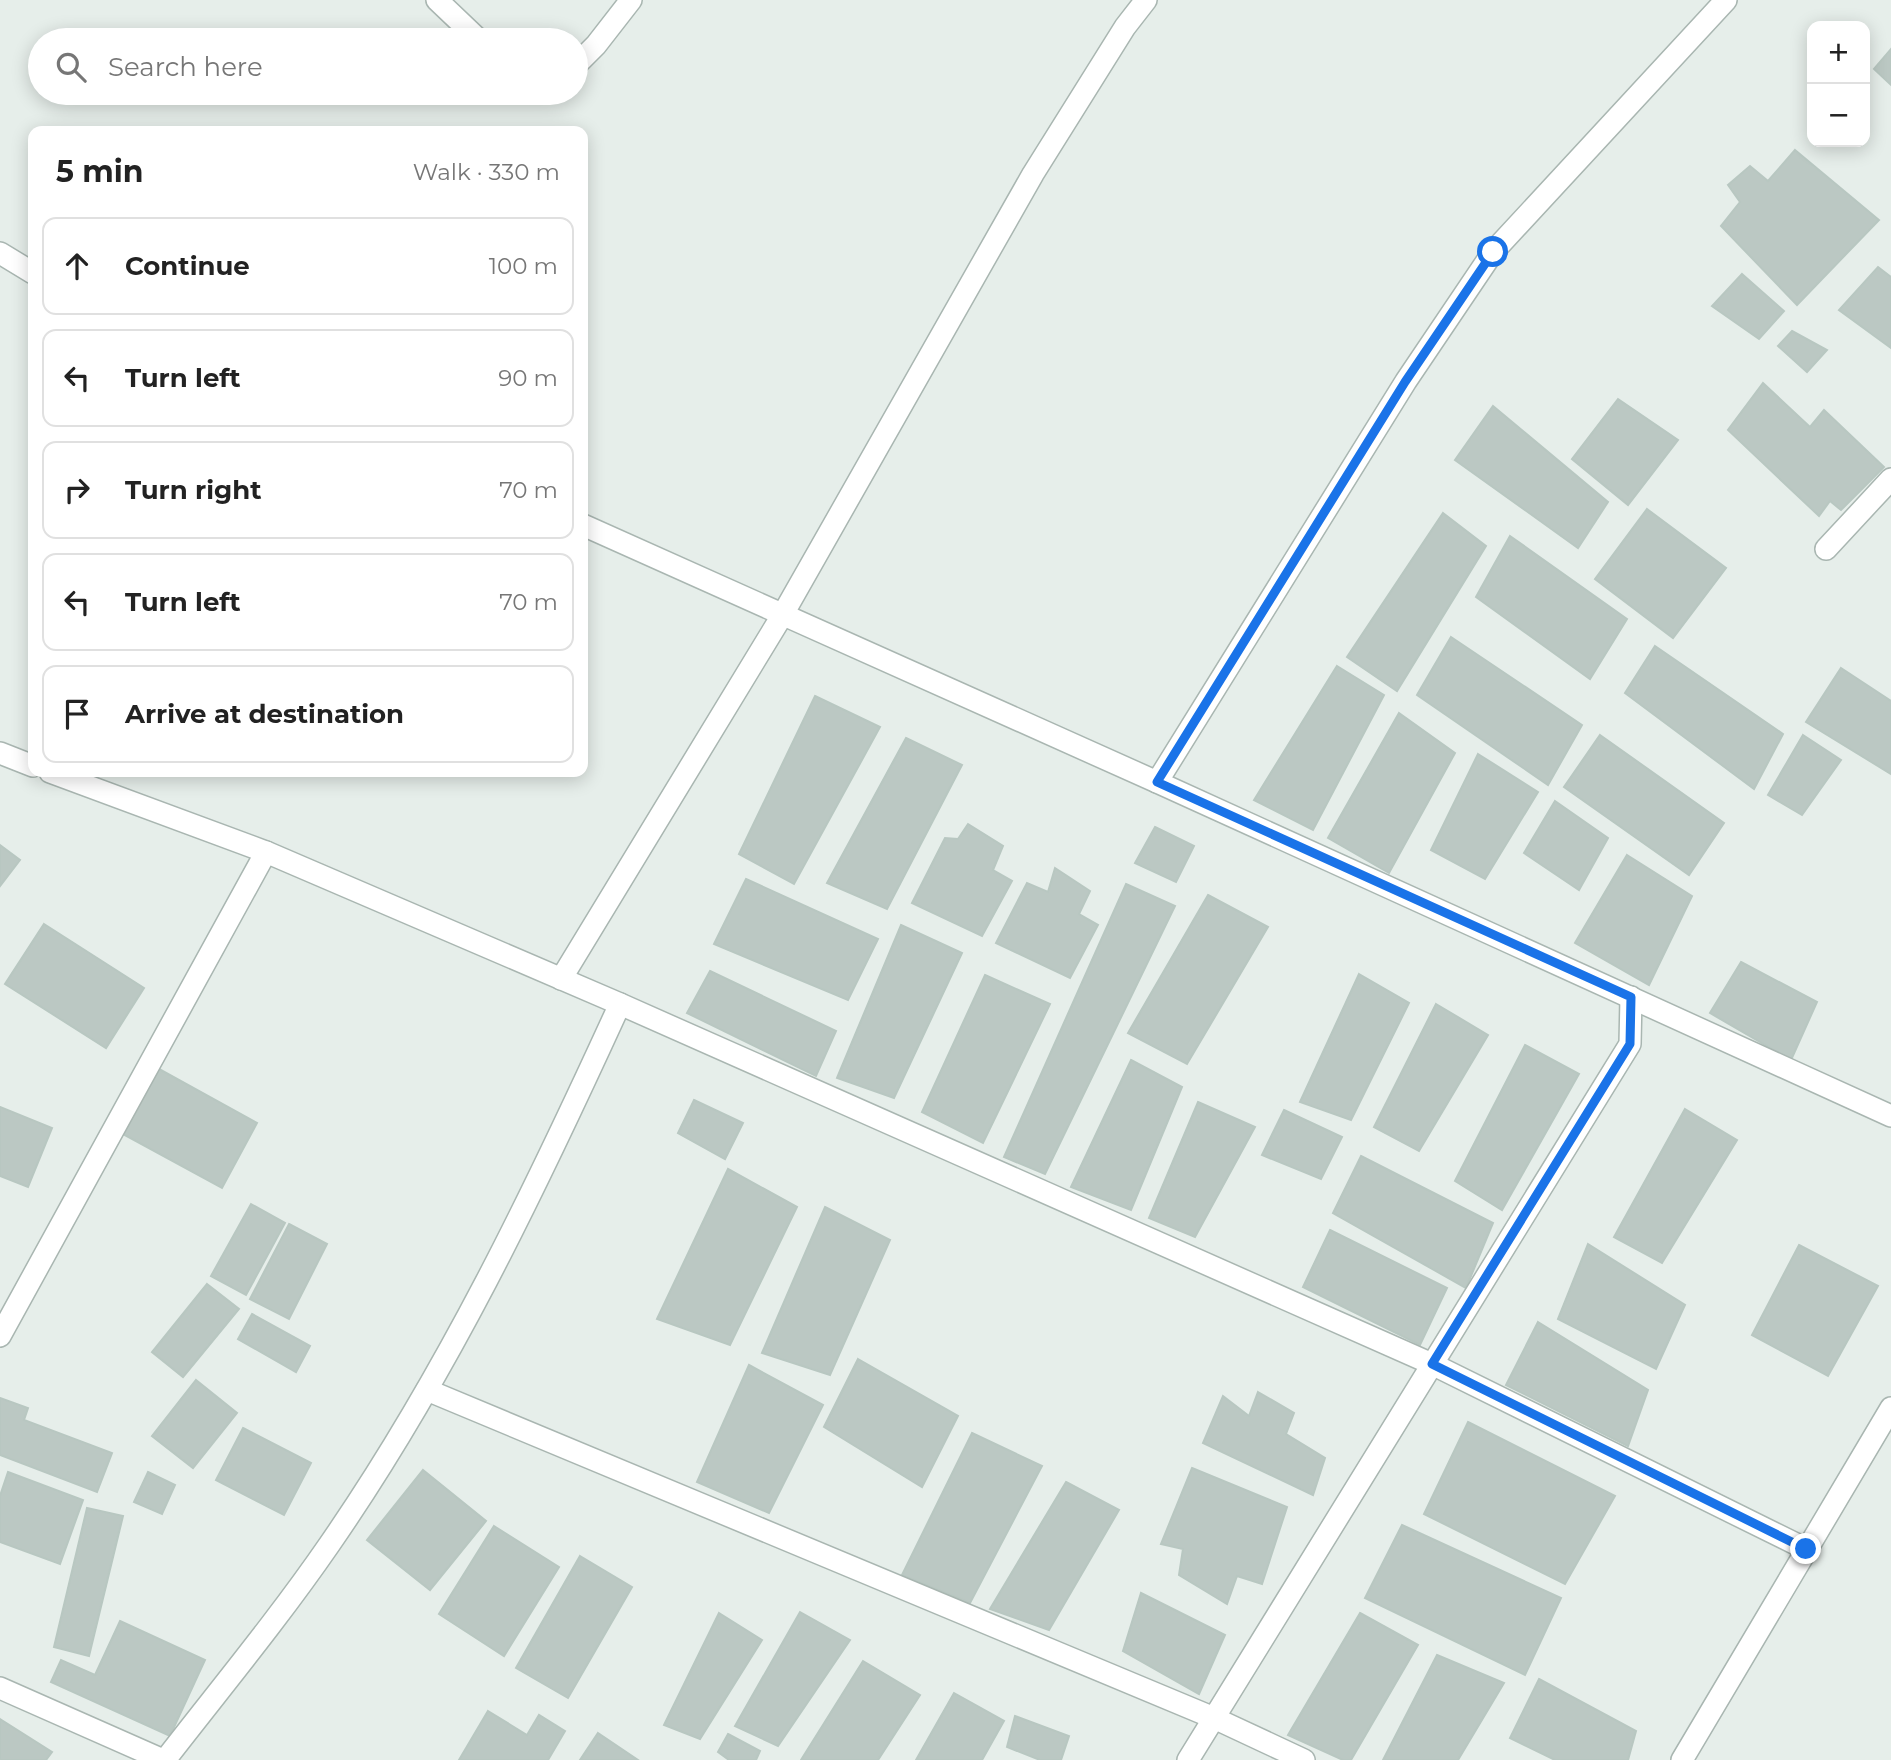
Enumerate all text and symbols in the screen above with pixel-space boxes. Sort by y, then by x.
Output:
map controls [1807,21,1870,147]
button: + [1807,21,1870,84]
search box [28,28,588,105]
icon: search [52,48,90,86]
text: Search here [108,51,263,83]
button: − [1807,84,1870,147]
text: 5 min [56,153,144,190]
text: Walk · 330 m [413,158,560,186]
route start [1477,236,1508,267]
icon: ahead [58,247,96,285]
text: Continue [125,250,250,282]
text: 100 m [489,252,558,280]
icon: left [58,359,96,397]
text: Turn left [125,362,241,394]
text: 90 m [498,364,558,392]
icon: right [58,471,96,509]
text: Turn right [125,474,261,506]
text: 70 m [499,476,558,504]
icon: left [58,583,96,621]
text: Turn left [125,586,241,618]
text: 70 m [499,588,558,616]
icon: arrive [58,695,96,733]
text: Arrive at destination [125,698,404,730]
route end [1790,1533,1821,1564]

